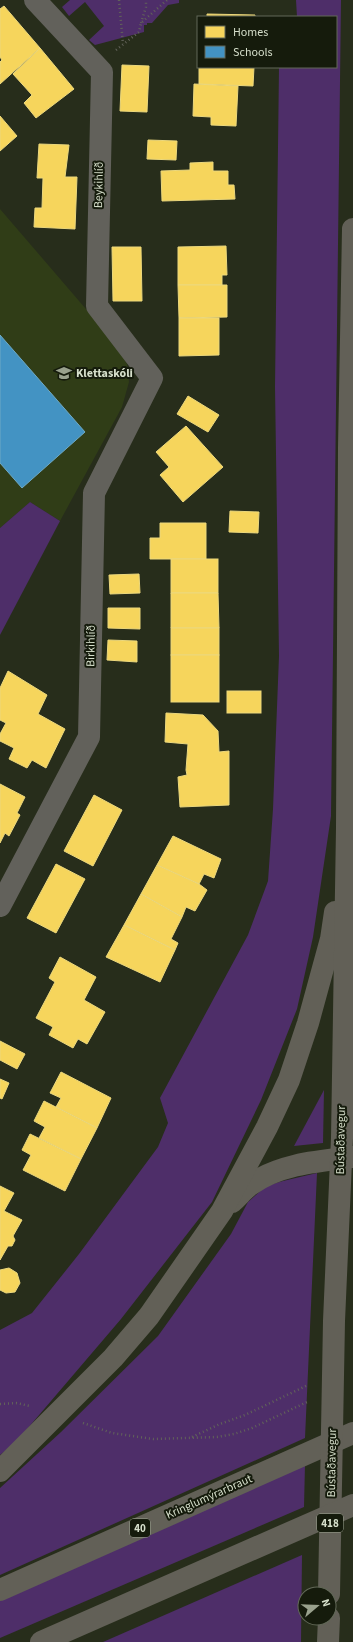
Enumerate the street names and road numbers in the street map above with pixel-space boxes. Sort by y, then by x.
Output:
street label: Beykihlíð [90,162,108,208]
street label: Birkihlíð [82,625,100,667]
street label: Bústaðavegur [332,1105,350,1175]
street label: Bústaðavegur [323,1428,341,1498]
street label: Kringlumýrarbraut [163,1470,255,1524]
road number: 418 [317,1514,343,1532]
road number: 40 [130,1519,150,1537]

